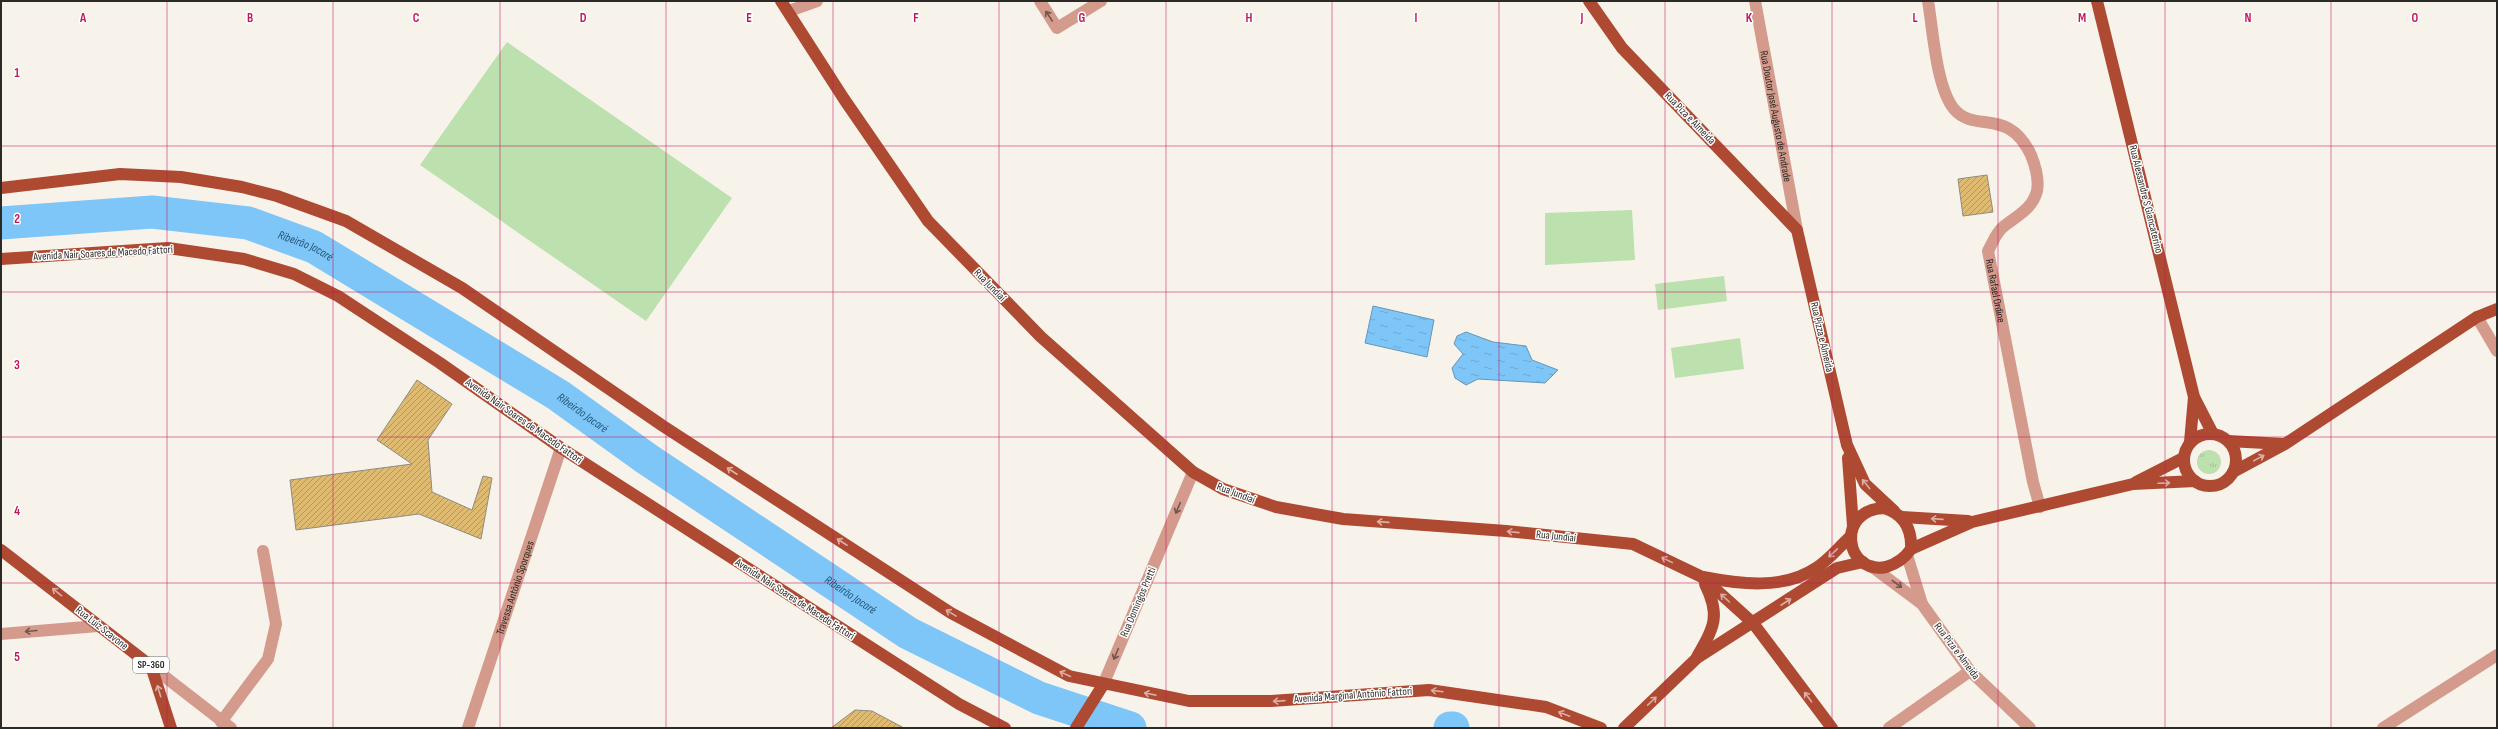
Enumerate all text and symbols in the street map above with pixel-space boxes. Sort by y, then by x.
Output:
text: A [79,10,87,26]
text: B [247,10,253,26]
text: C [413,10,420,26]
text: D [580,10,587,26]
text: E [746,10,752,26]
text: F [913,10,919,26]
text: G [1079,10,1086,26]
text: H [1246,10,1253,26]
text: I [1415,10,1418,26]
text: J [1580,10,1584,26]
text: K [1746,10,1753,26]
text: L [1912,10,1918,26]
text: M [2078,10,2086,26]
text: N [2245,10,2252,26]
text: O [2412,10,2419,26]
one-way arrow [1045,11,1053,22]
street label: Rua Doutor José Augusto de Andrade [1758,49,1795,183]
text: 1 [14,65,20,81]
street label: Rua Piza e Almeida [1662,89,1718,147]
street label: Rua Alessandre S Giancaterino [2126,144,2166,255]
text: 2 [14,211,20,227]
water label: Ribeirão Jacaré [276,227,336,265]
street label: Avenida Nair Soares de Macedo Fattori [32,243,173,263]
street label: Rua Rafael Ordine [1983,258,2008,324]
street label: Rua Jundiaí [971,266,1009,305]
street label: Rua Pizza e Almeida [1808,301,1836,373]
text: 3 [14,357,20,373]
street label: Avenida Nair Soares de Macedo Fattori [462,375,585,466]
water label: Ribeirão Jacaré [554,389,611,436]
one-way arrow [2253,454,2265,461]
one-way arrow [727,467,738,475]
one-way arrow [1862,479,1871,489]
one-way arrow [2157,479,2170,486]
street label: Rua Jundiaí [1215,480,1258,507]
one-way arrow [1174,502,1181,514]
text: 4 [14,503,20,519]
one-way arrow [1931,516,1944,523]
one-way arrow [1377,519,1390,526]
street label: Rua Jundiaí [1535,527,1578,545]
one-way arrow [1507,528,1520,535]
one-way arrow [836,538,847,546]
street label: Travessa Antônio Sporques [493,539,536,636]
one-way arrow [1828,548,1838,557]
street label: Avenida Nair Soares de Macedo Fattori [732,555,857,642]
one-way arrow [1661,556,1673,563]
street label: Rua Domingos Pretti [1117,565,1159,639]
water label: Ribeirão Jacaré [822,572,880,618]
one-way arrow [1891,580,1902,589]
one-way arrow [51,588,62,597]
one-way arrow [1720,593,1730,602]
one-way arrow [1780,598,1791,606]
street label: Rua Luiz Scavone [73,603,131,653]
one-way arrow [945,608,957,616]
street label: Rua Piza e Almeida [1931,620,1983,682]
one-way arrow [25,628,38,635]
one-way arrow [1112,647,1119,659]
text: 5 [14,649,20,665]
road number: SP-360 [133,657,169,673]
one-way arrow [1060,670,1072,677]
one-way arrow [155,684,162,697]
street label: Avenida Marginal Antônio Fattori [1292,684,1413,706]
one-way arrow [1431,687,1444,695]
one-way arrow [1144,689,1157,697]
one-way arrow [1804,691,1812,702]
one-way arrow [1647,696,1657,706]
one-way arrow [1273,697,1286,704]
one-way arrow [1559,709,1571,717]

